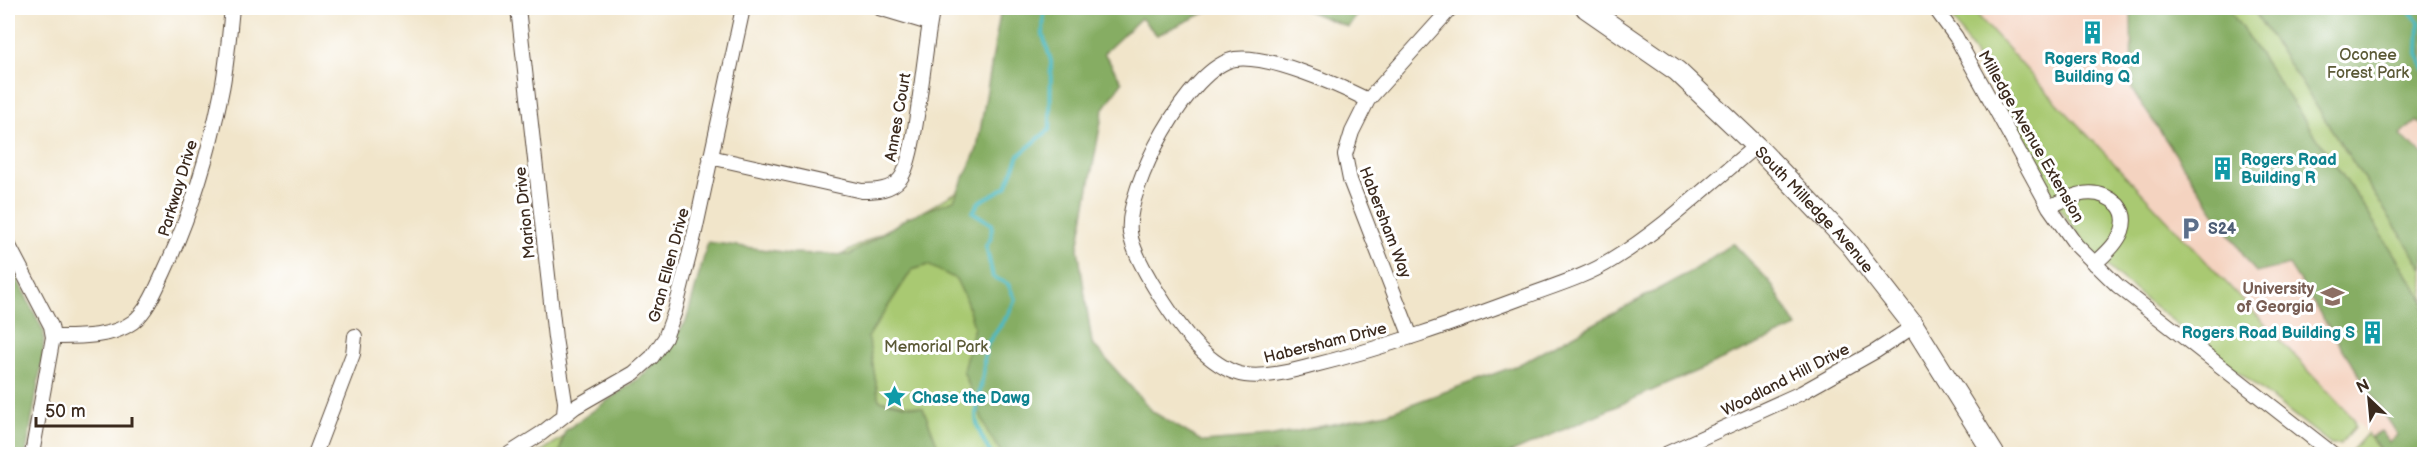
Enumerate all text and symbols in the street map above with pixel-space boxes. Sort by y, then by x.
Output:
building icon: Rogers Road Building Q [2079,20,2105,46]
park label: Oconee Forest Park [2327,46,2409,83]
street label: Milledge Avenue Extension [1974,48,2088,226]
place label: Rogers Road Building Q [2044,50,2140,87]
street label: Annes Court [881,71,916,163]
street label: Parkway Drive [155,137,202,239]
street label: South Milledge Avenue [1750,143,1877,278]
place label: Rogers Road Building R [2241,151,2337,188]
building icon: Rogers Road Building R [2210,155,2236,181]
street label: Habersham Way [1355,164,1415,282]
street label: Marion Drive [511,165,540,260]
street label: Gran Ellen Drive [645,206,694,325]
parking icon: S24 [2177,215,2203,241]
place label: S24 [2208,220,2237,239]
place label: University of Georgia [2237,280,2315,317]
school or university icon: University of Georgia [2319,284,2345,310]
street label: Habersham Drive [1262,319,1389,368]
building icon: Rogers Road Building S [2360,319,2386,345]
place label: Rogers Road Building S [2182,324,2355,343]
park label: Memorial Park [884,338,988,357]
street label: Woodland Hill Drive [1719,340,1853,421]
north arrow [2339,369,2399,429]
text: N [2354,376,2373,398]
place icon: Chase the Dawg [881,384,907,410]
place label: Chase the Dawg [912,389,1030,408]
scale bar [36,390,132,428]
text: 50 m [45,401,86,422]

